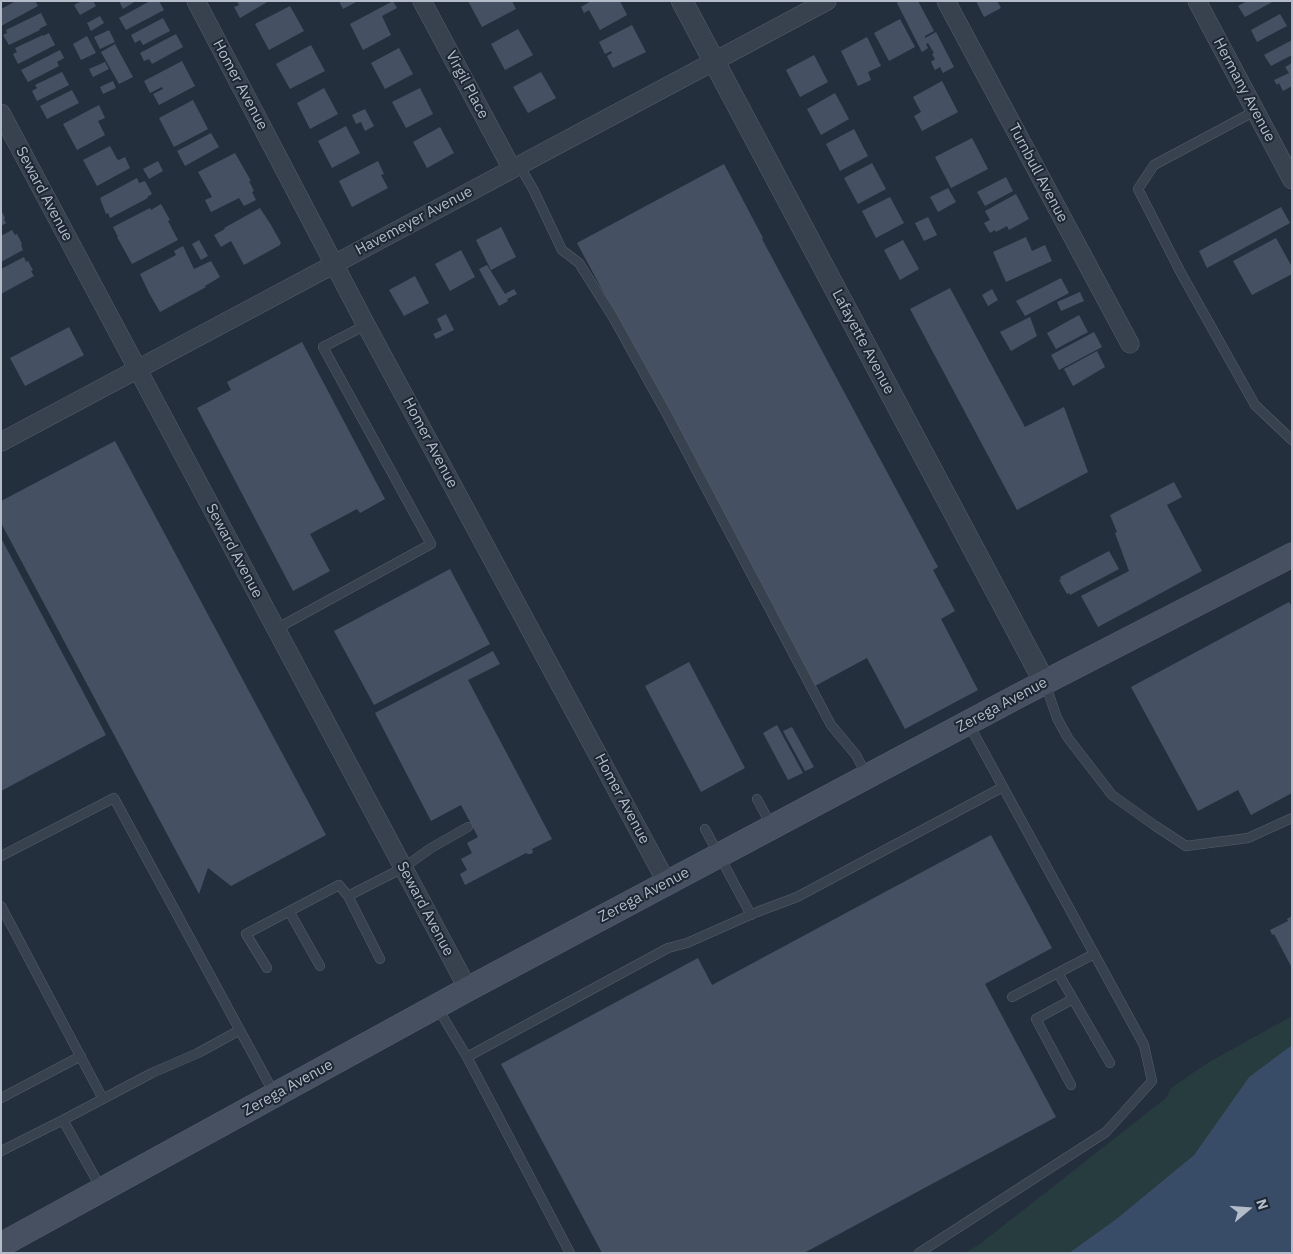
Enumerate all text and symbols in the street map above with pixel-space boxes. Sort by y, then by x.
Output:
street label: Hermany Avenue [1209,35,1279,145]
street label: Homer Avenue [209,37,271,133]
street label: Virgil Place [442,48,492,122]
street label: Turnbull Avenue [1004,121,1072,225]
street label: Seward Avenue [12,144,76,244]
street label: Havemeyer Avenue [352,183,476,259]
street label: Lafayette Avenue [828,286,898,398]
street label: Homer Avenue [399,395,461,491]
street label: Seward Avenue [202,501,266,601]
street label: Zerega Avenue [954,674,1050,736]
street label: Homer Avenue [591,751,653,847]
street label: Seward Avenue [393,859,457,959]
street label: Zerega Avenue [596,864,692,926]
street label: Zerega Avenue [240,1056,336,1120]
north arrow [1223,1184,1273,1234]
text: N [1252,1197,1272,1212]

